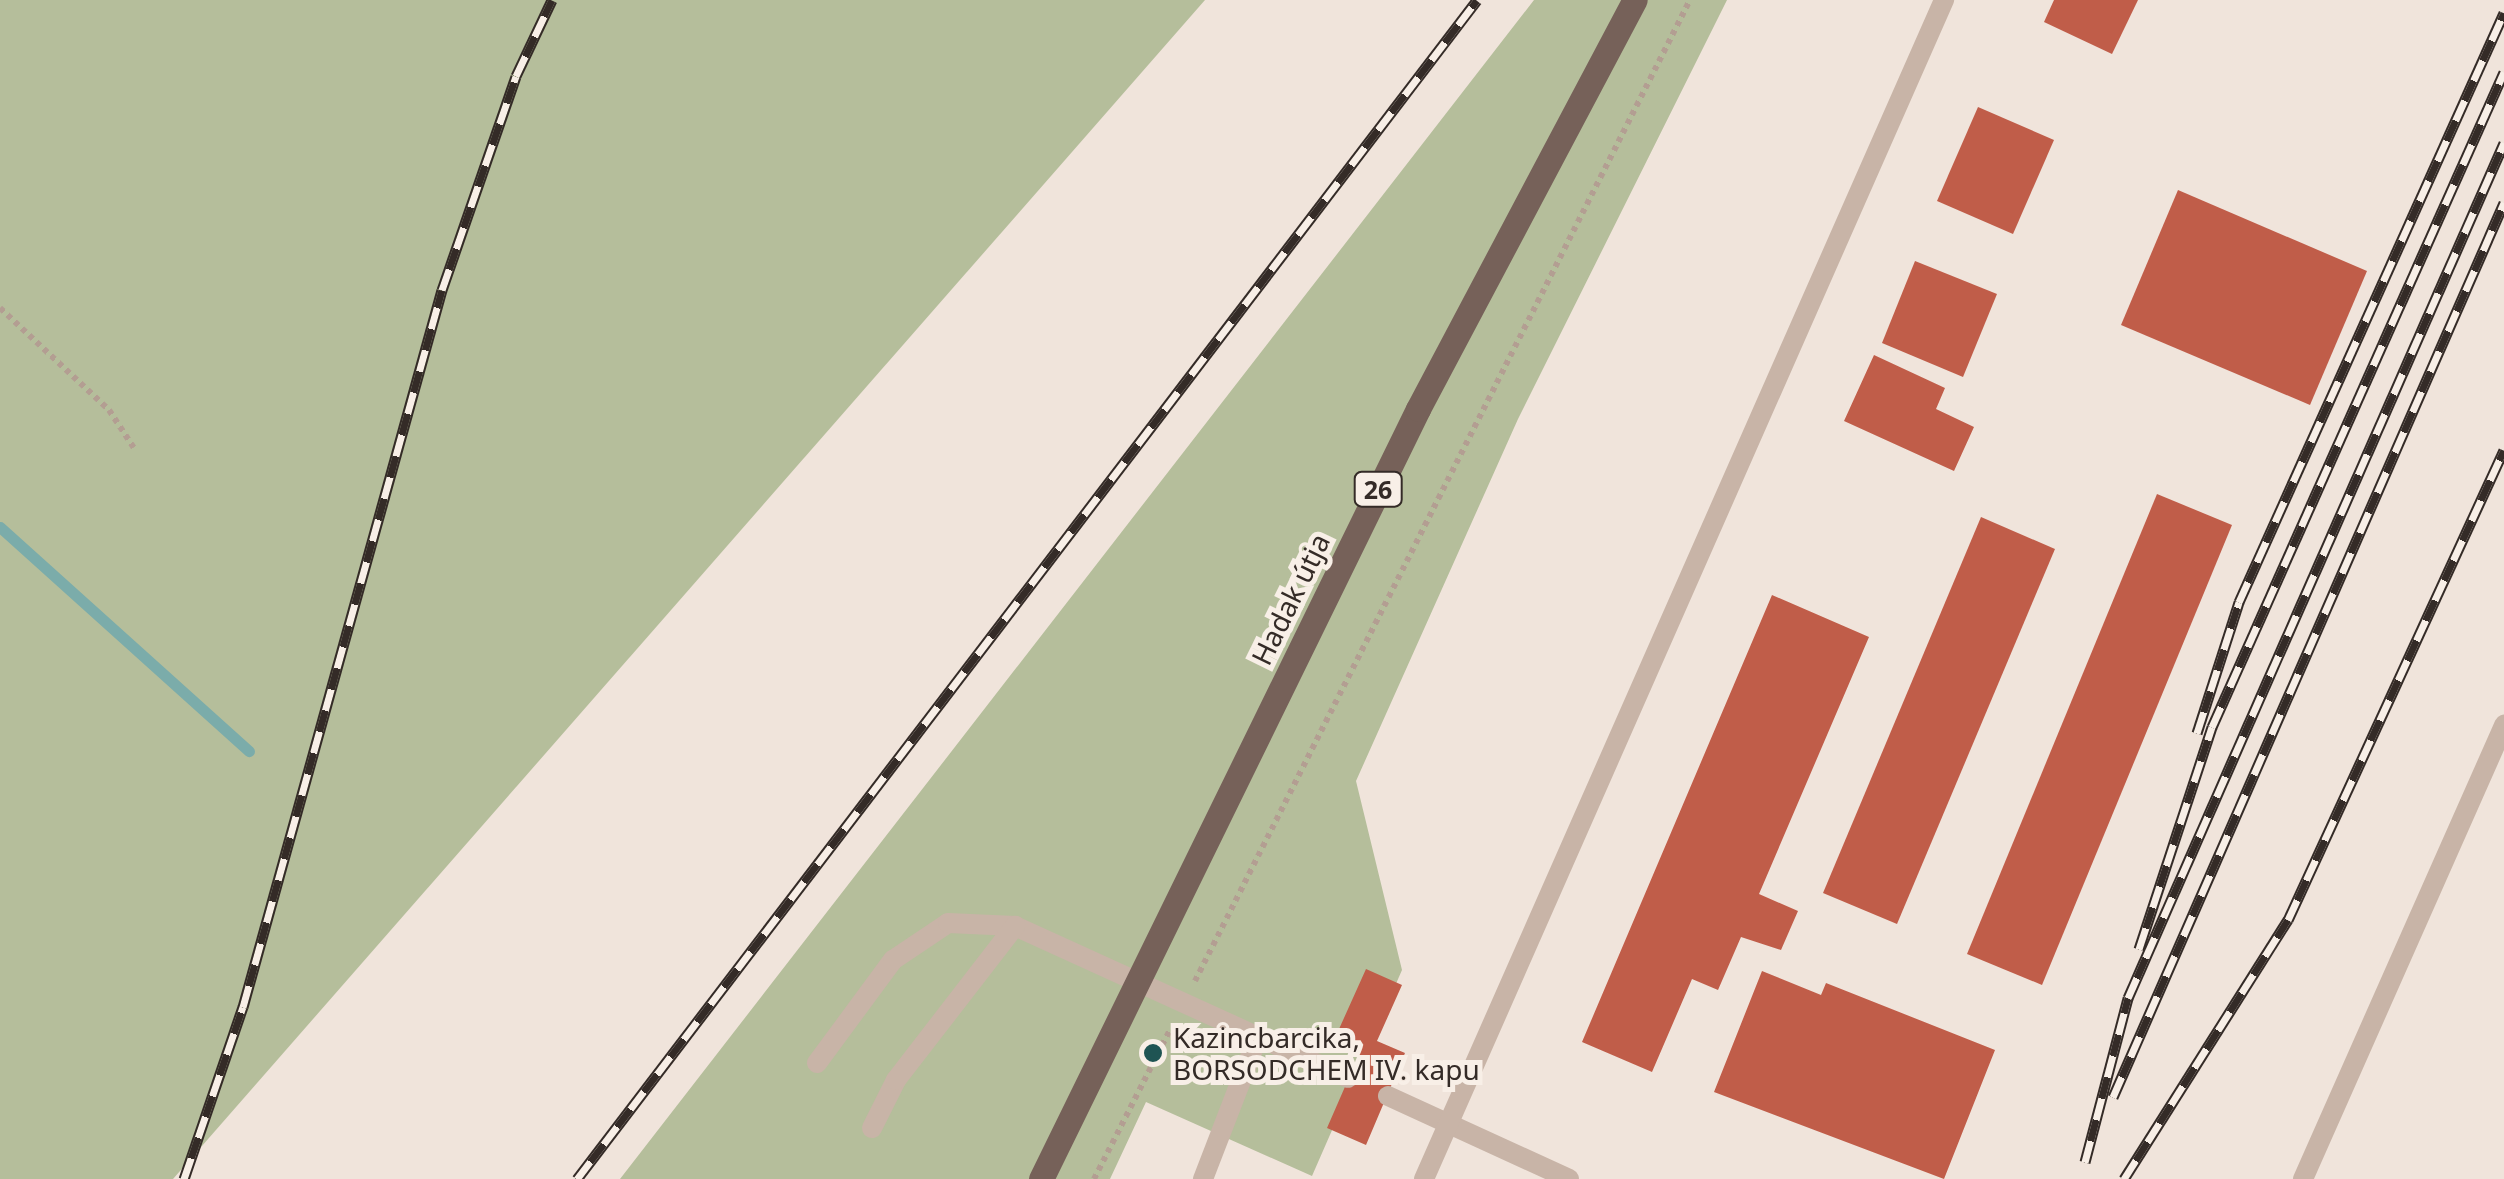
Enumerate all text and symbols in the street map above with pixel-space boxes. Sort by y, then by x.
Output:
road number: 26 [1353,469,1403,509]
street label: Hadak útja [1244,528,1336,670]
place label: Kazincbarcika, BORSODCHEM IV. kapu [1173,1020,1480,1086]
marker: Kazincbarcika, BORSODCHEM IV. kapu [1142,1042,1164,1064]

